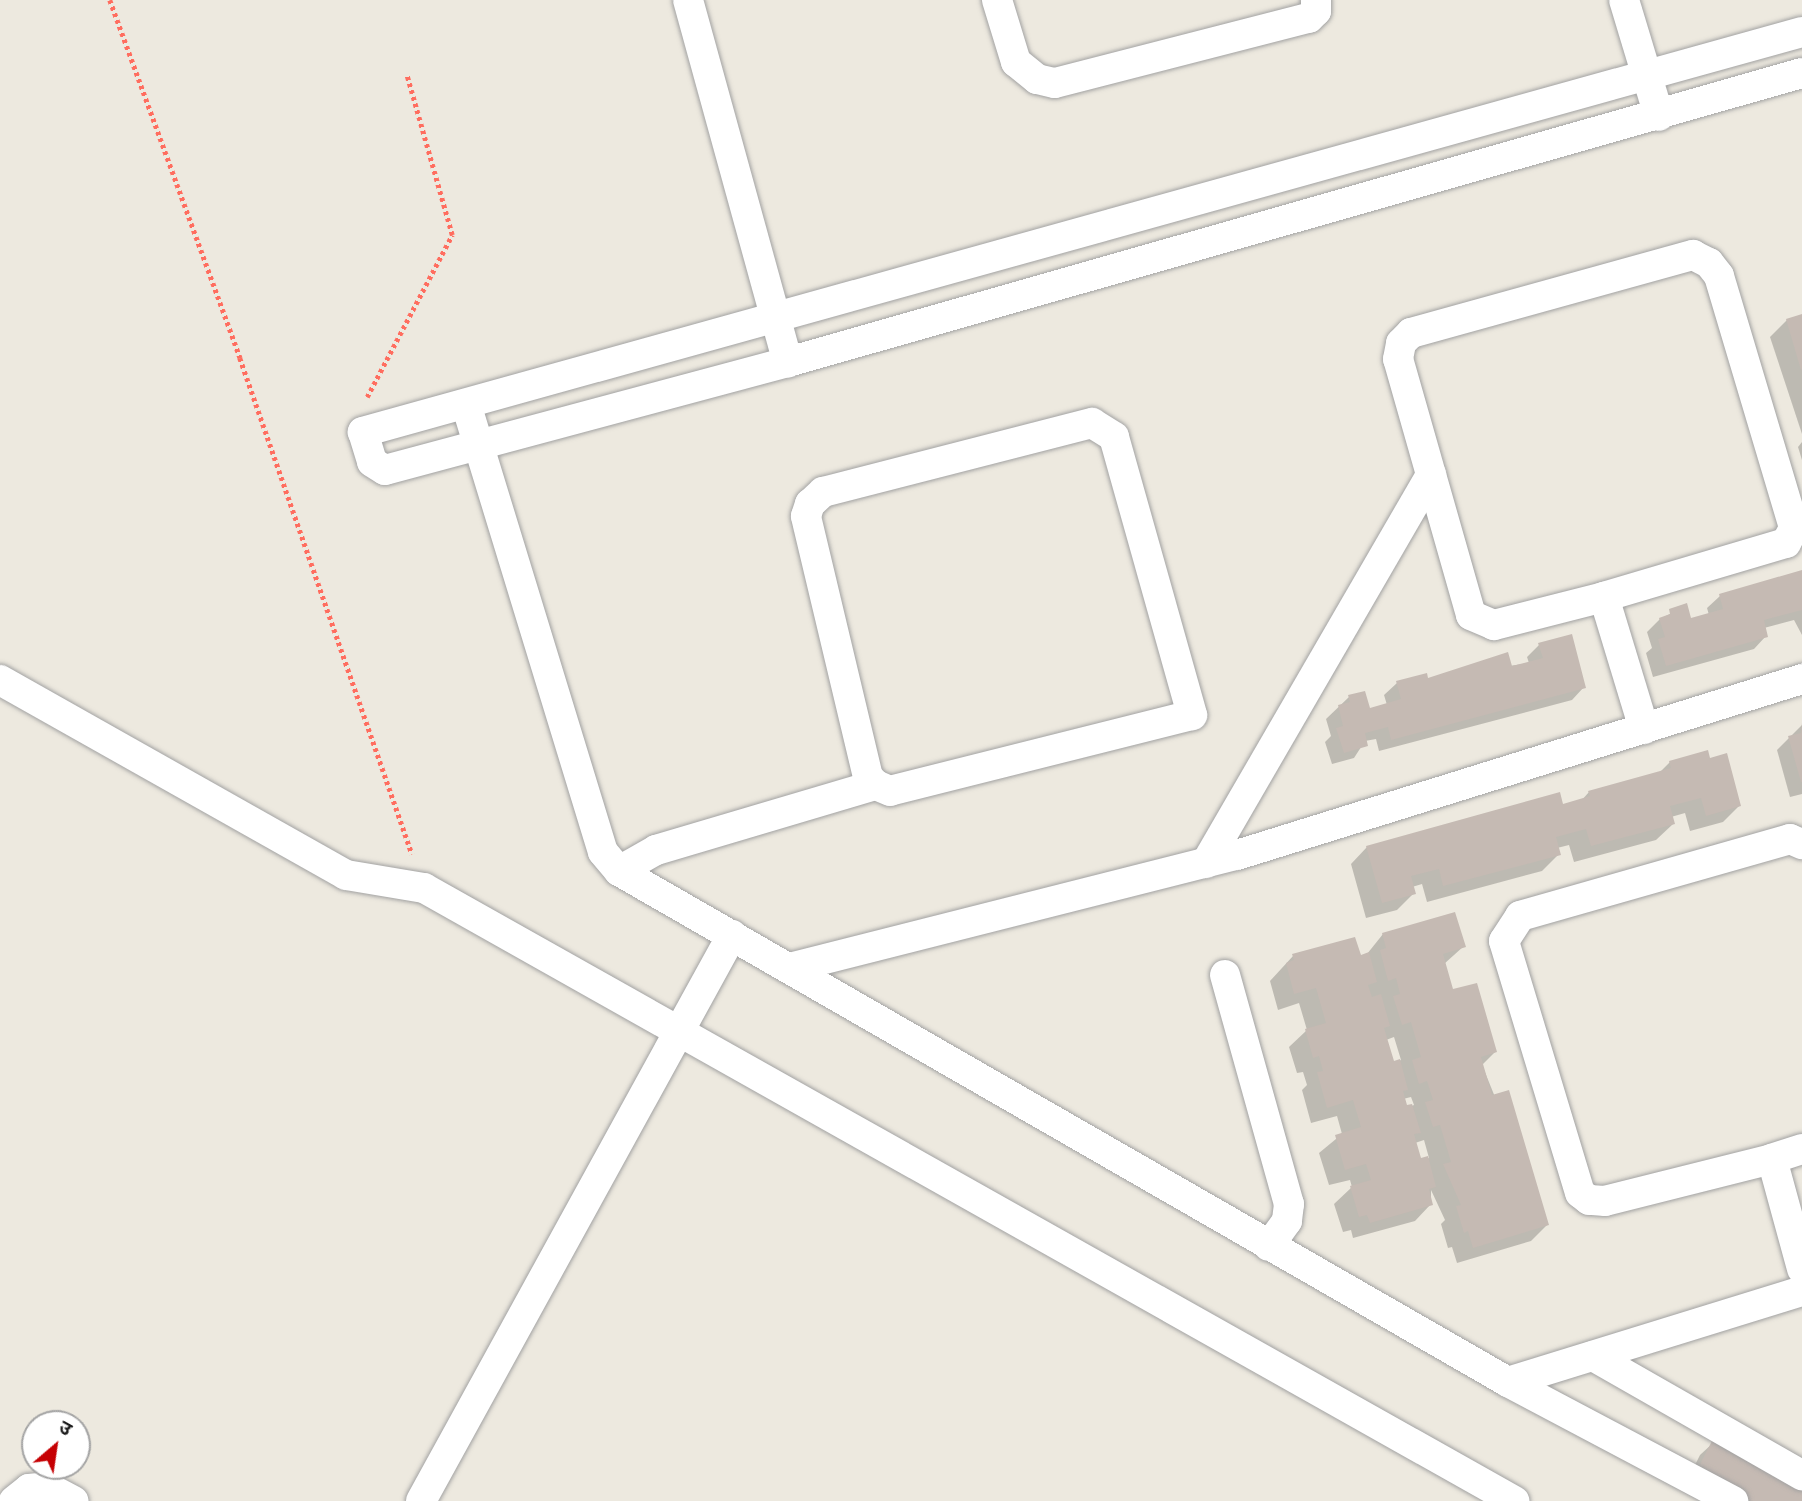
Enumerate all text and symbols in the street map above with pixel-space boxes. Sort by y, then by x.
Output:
north arrow [21,1410,91,1480]
text: उ [55,1415,76,1441]

